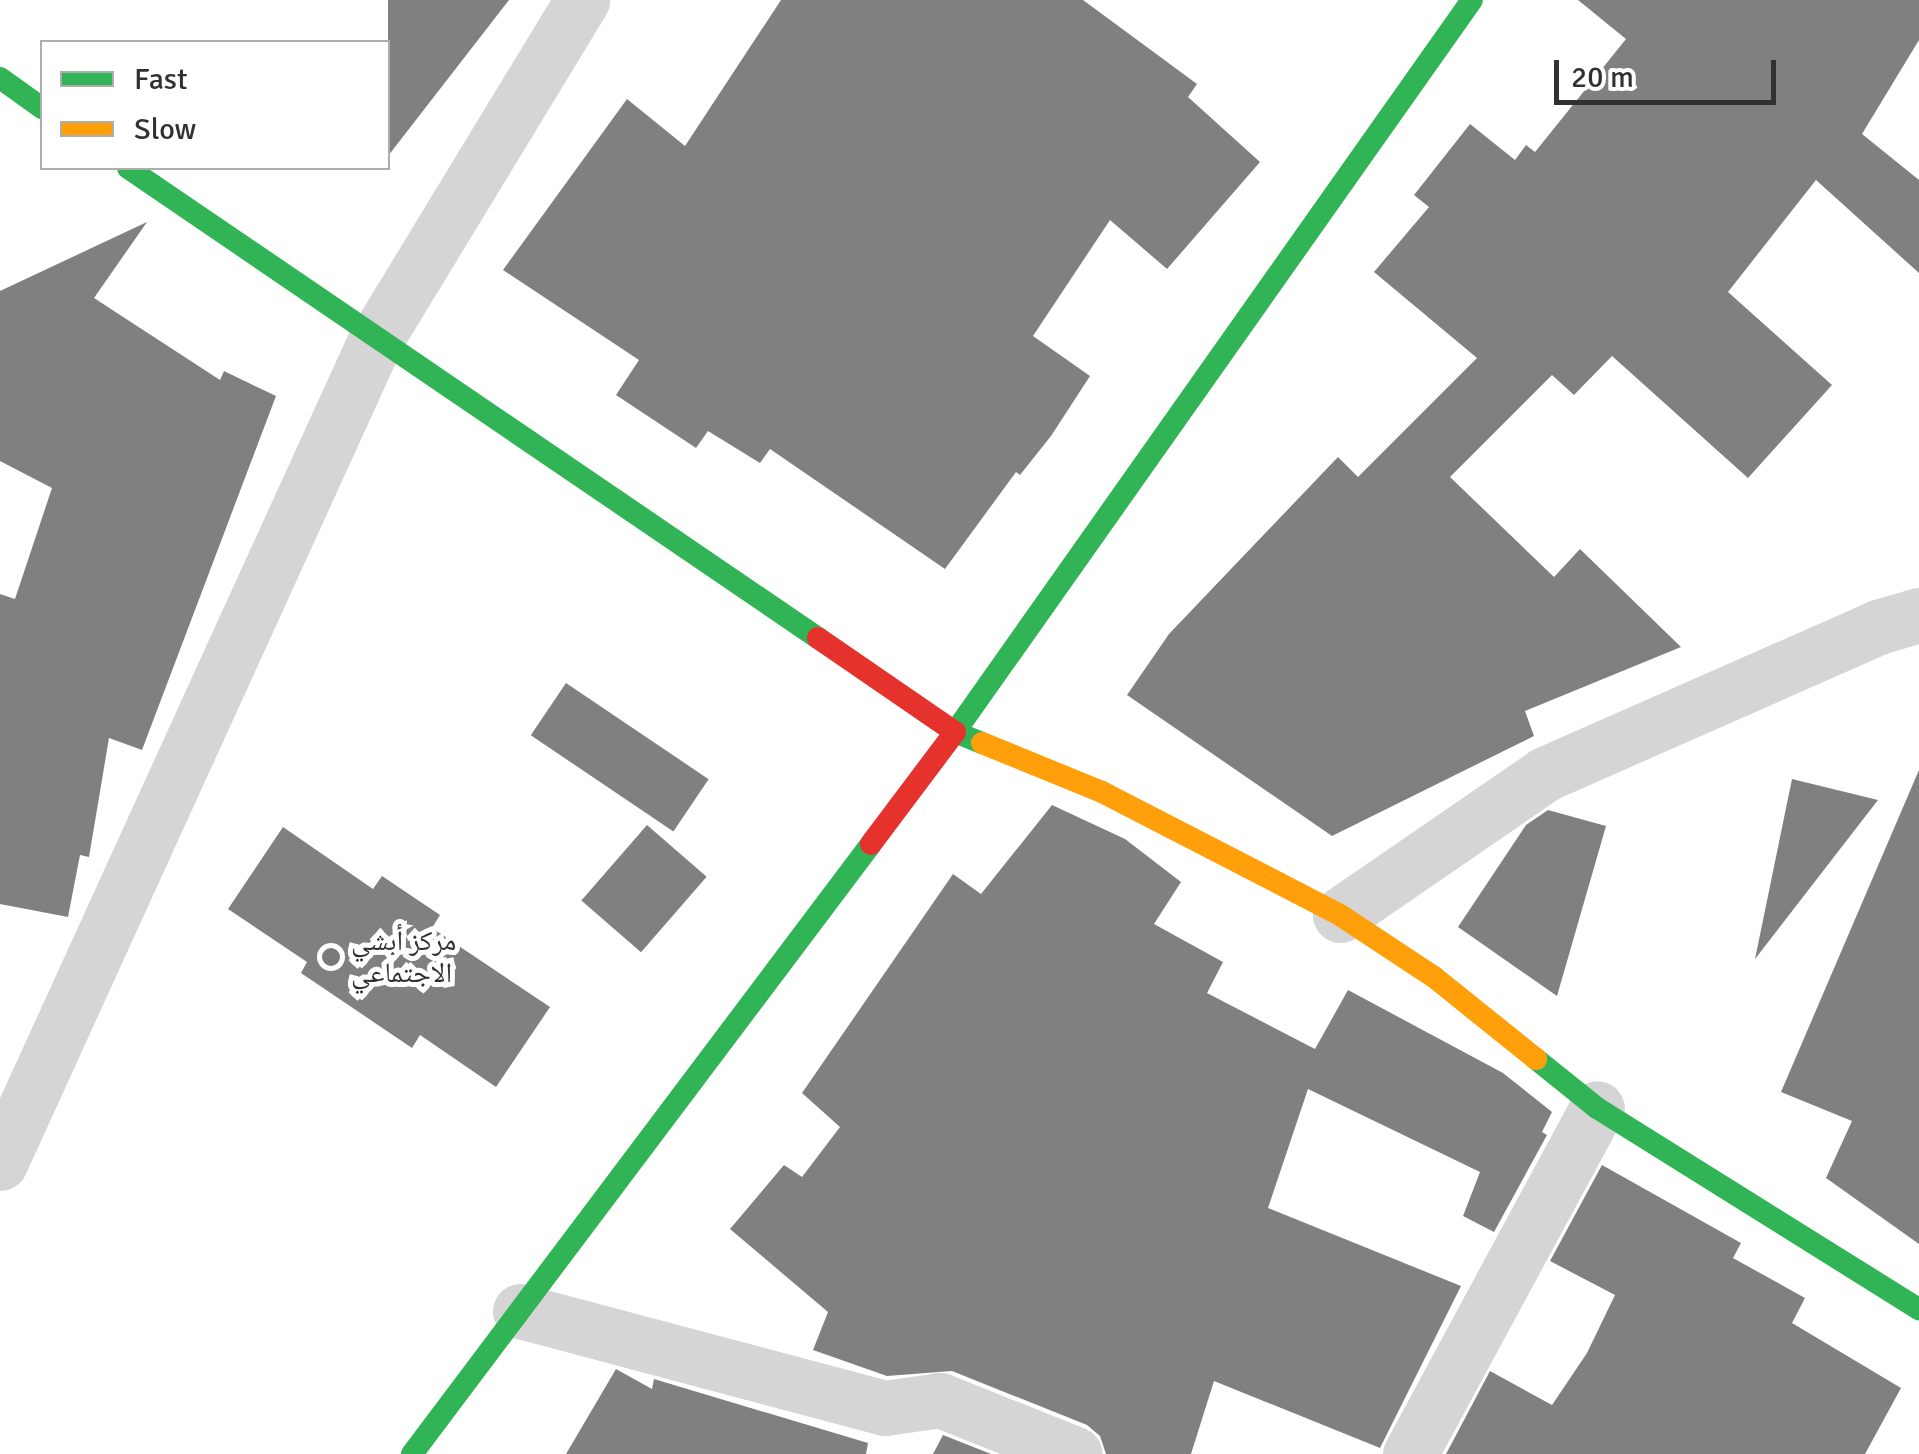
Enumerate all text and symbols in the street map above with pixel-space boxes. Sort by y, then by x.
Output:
legend [40,40,390,170]
scale bar [1559,40,1782,102]
text: 20 m [1571,59,1634,96]
text: Fast [134,61,187,98]
text: Slow [134,111,196,148]
place label: مركز أبشي الاجتماعي [351,924,456,990]
marker: مركز أبشي الاجتماعي [320,946,342,968]

